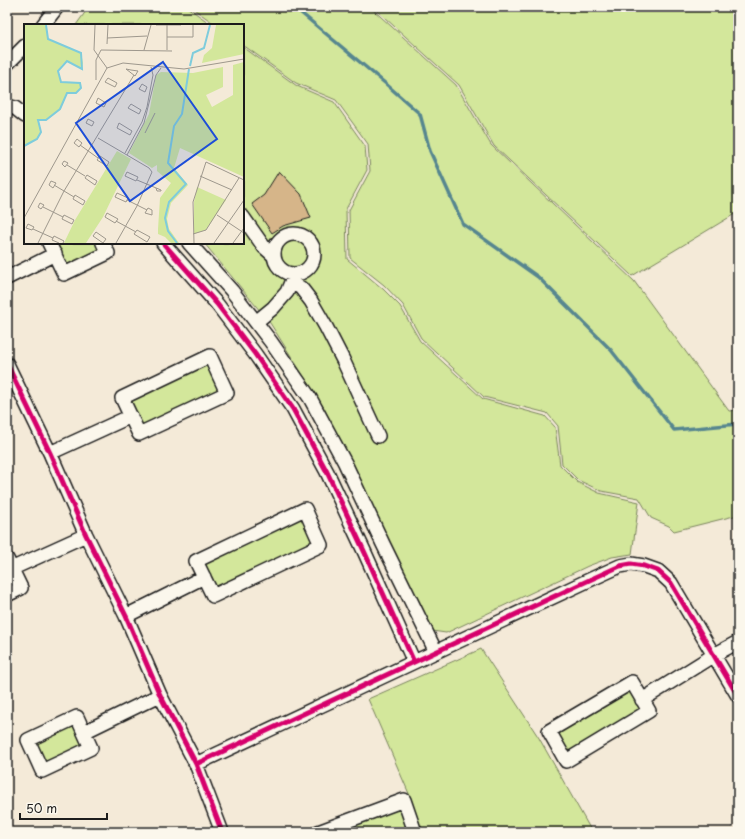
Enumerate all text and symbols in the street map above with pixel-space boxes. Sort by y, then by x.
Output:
inset map [24,24,244,244]
scale bar [20,795,107,821]
text: 50 m [26,799,57,817]

